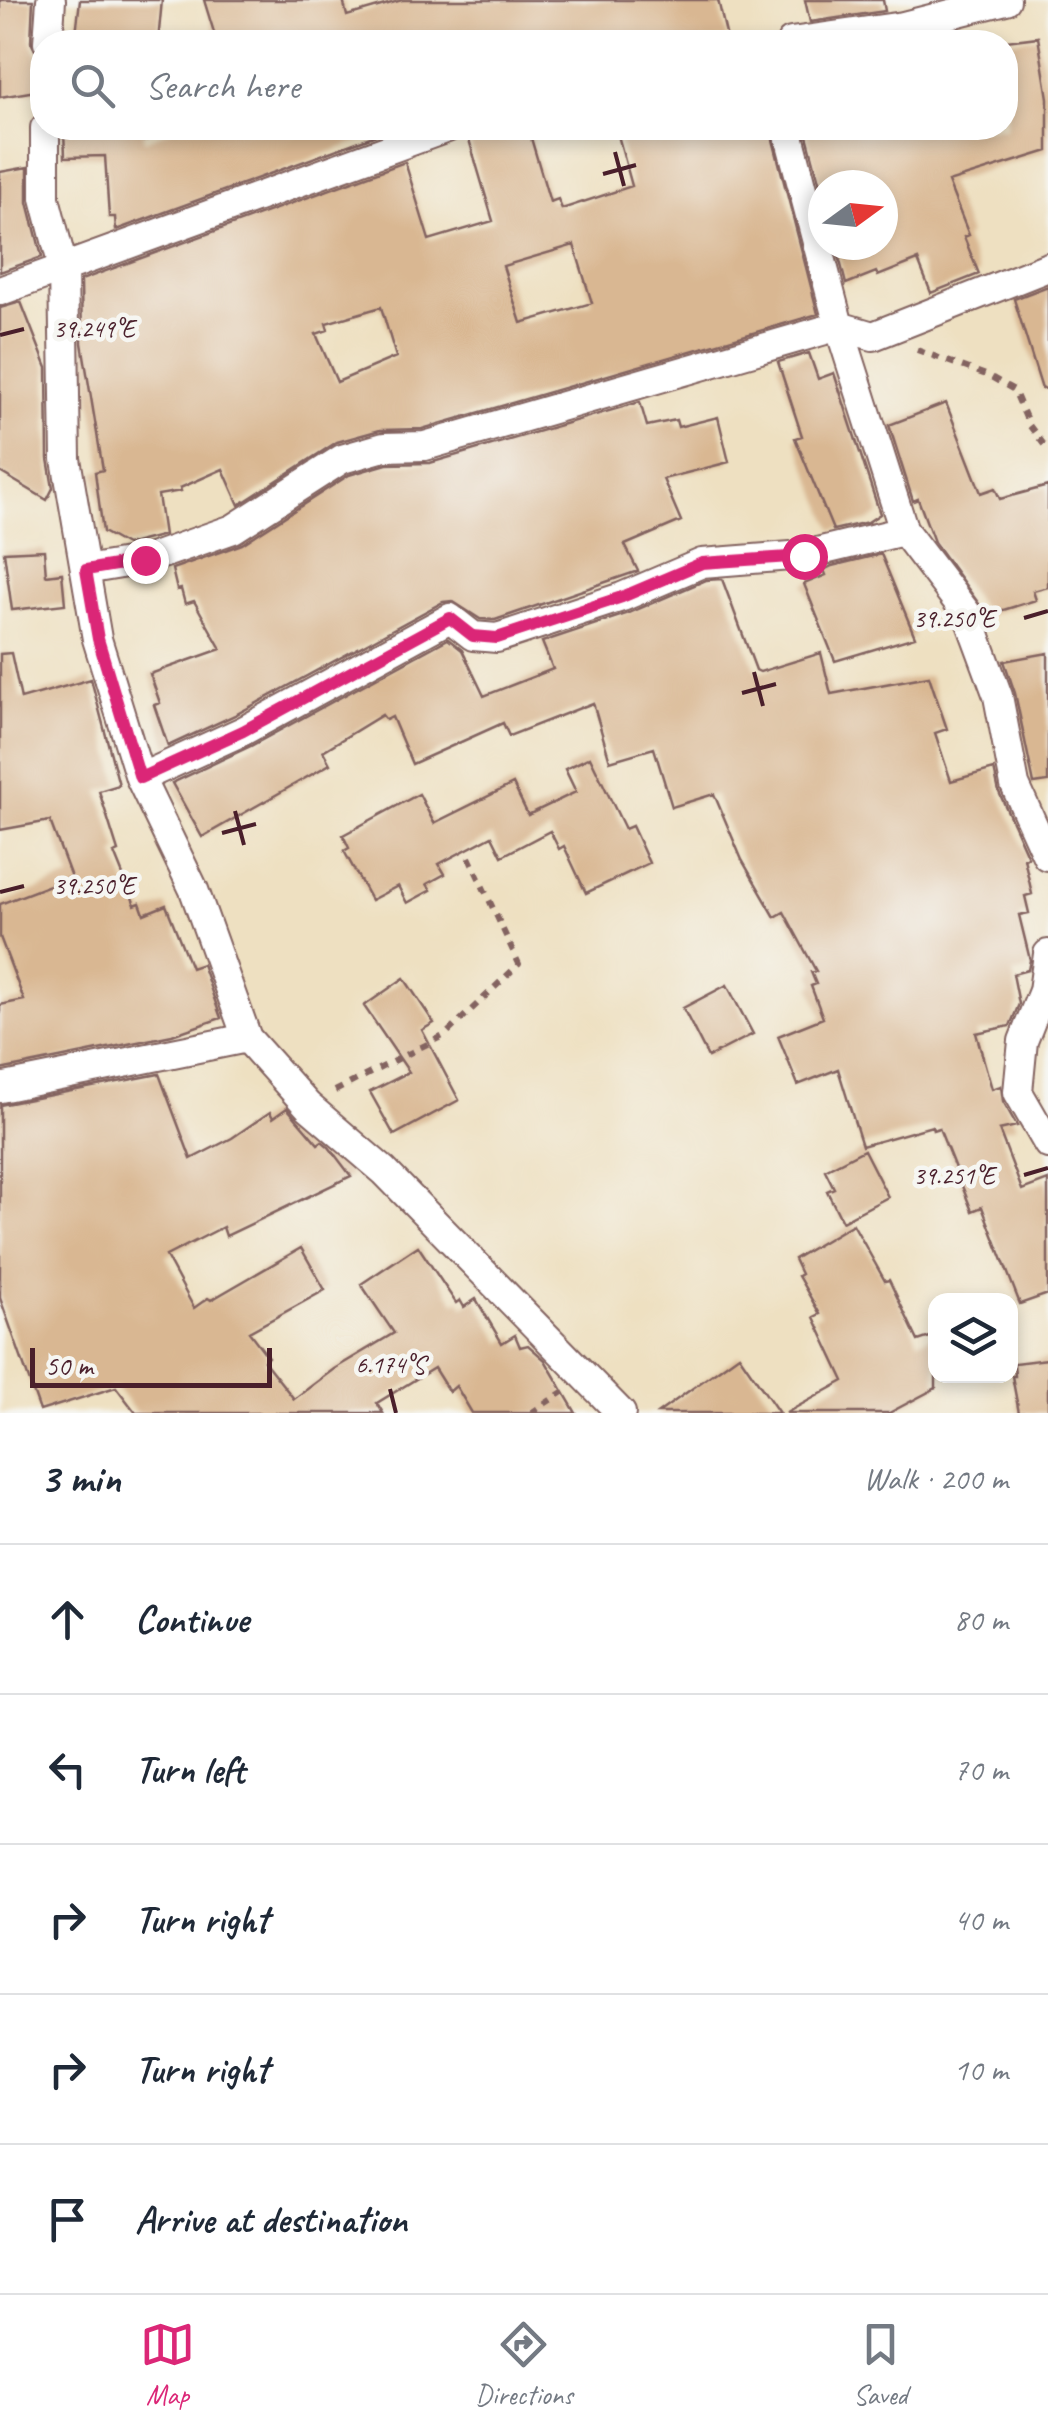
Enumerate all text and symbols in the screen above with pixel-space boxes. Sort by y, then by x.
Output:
search box [30,30,1018,140]
icon: search [65,58,120,113]
text: Search here [145,62,300,109]
north arrow [808,170,898,260]
text: 39.249°E [53,313,138,345]
route start [782,534,828,580]
route end [123,538,169,584]
text: 39.250°E [913,603,998,635]
text: 39.250°E [53,870,138,902]
text: 39.251°E [913,1160,998,1192]
map controls [928,1293,1018,1383]
button: layers [928,1293,1018,1383]
scale bar [30,1343,272,1388]
text: 50 m [45,1348,93,1383]
text: 6.174°S [355,1349,429,1381]
text: 3 min [40,1452,120,1505]
text: Walk · 200 m [864,1458,1008,1499]
icon: ahead [40,1592,95,1647]
text: Continue [135,1596,249,1643]
text: 80 m [954,1599,1008,1640]
icon: left [40,1742,95,1797]
text: Turn left [135,1746,245,1793]
text: 70 m [954,1749,1008,1790]
icon: right [40,1892,95,1947]
text: Turn right [135,1896,269,1943]
text: 40 m [954,1899,1008,1940]
icon: right [40,2042,95,2097]
text: Turn right [135,2046,269,2093]
text: 10 m [954,2049,1008,2090]
icon: arrive [40,2192,95,2247]
text: Arrive at destination [135,2196,407,2243]
tab: Map [140,2317,195,2412]
tab: Directions [475,2317,573,2412]
tab: Saved [853,2317,908,2412]

